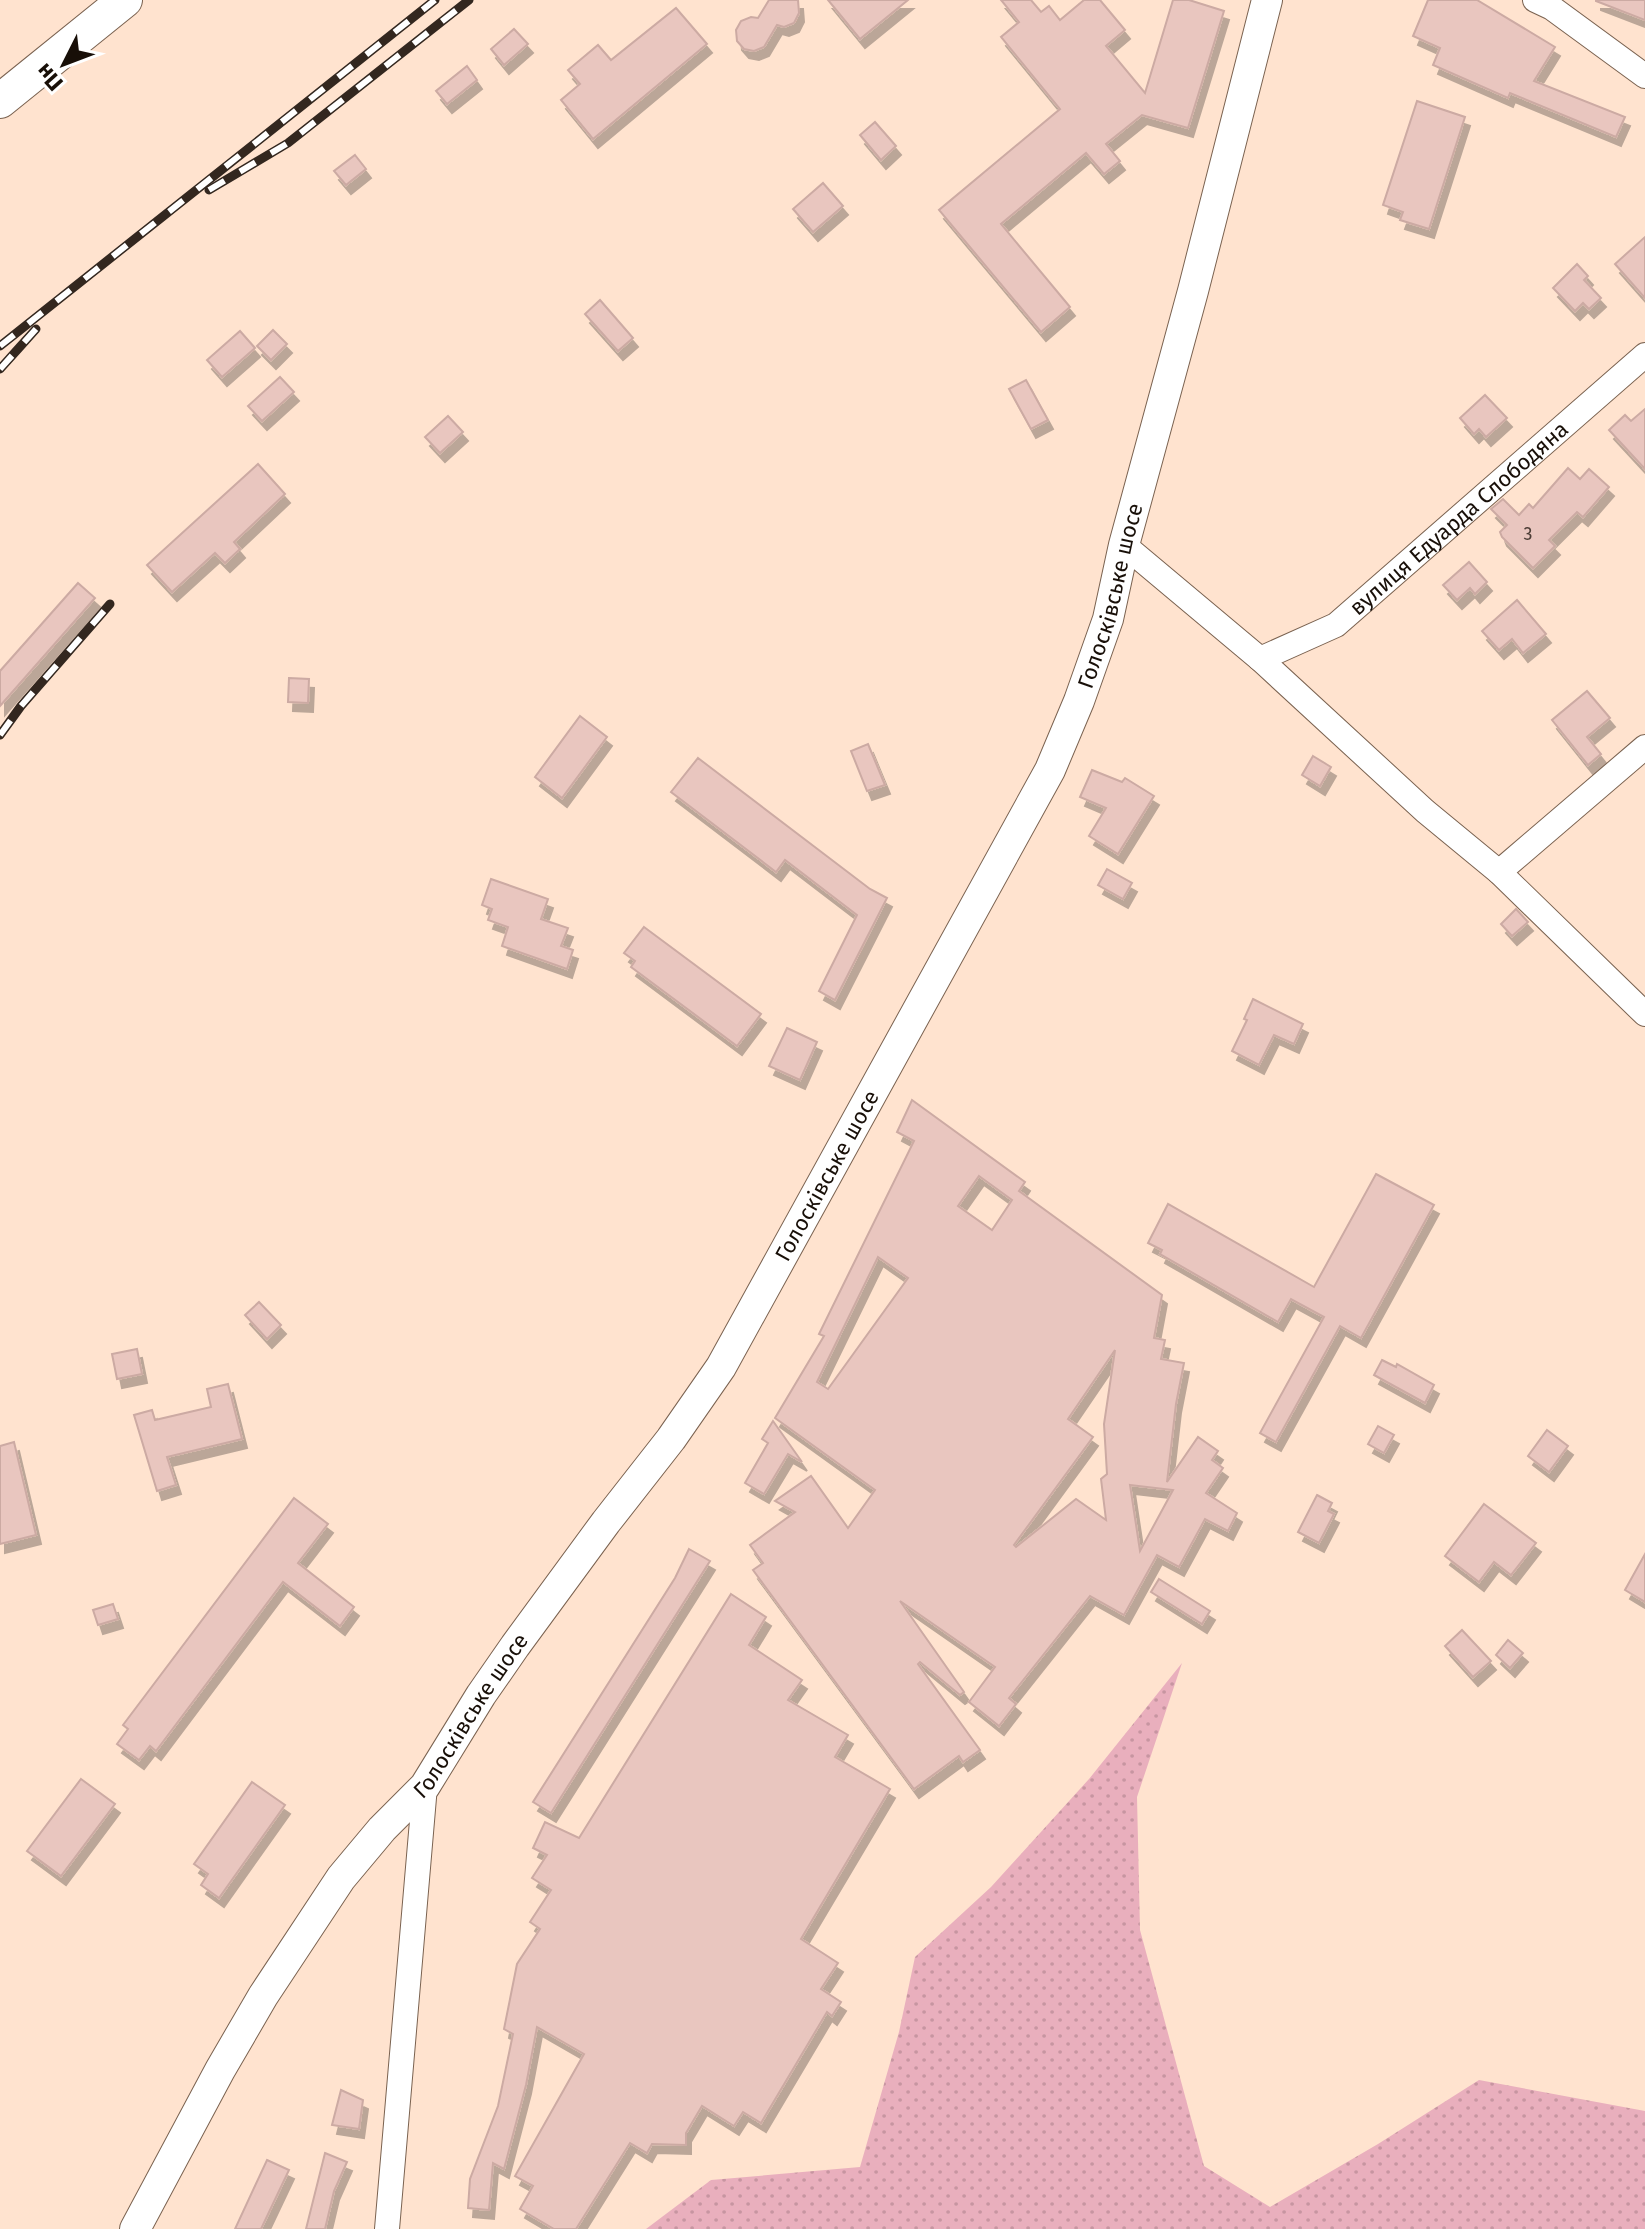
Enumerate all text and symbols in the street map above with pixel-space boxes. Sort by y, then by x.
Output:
north arrow [24,24,104,104]
text: Пн [30,58,69,96]
street label: вулиця Едуарда Слободяна [1344,415,1573,621]
street label: Голосківське шосе [1071,500,1148,692]
house number: 3 [1524,523,1532,545]
street label: Голосківське шосе [769,1085,884,1266]
street label: Голосківське шосе [407,1628,534,1804]

